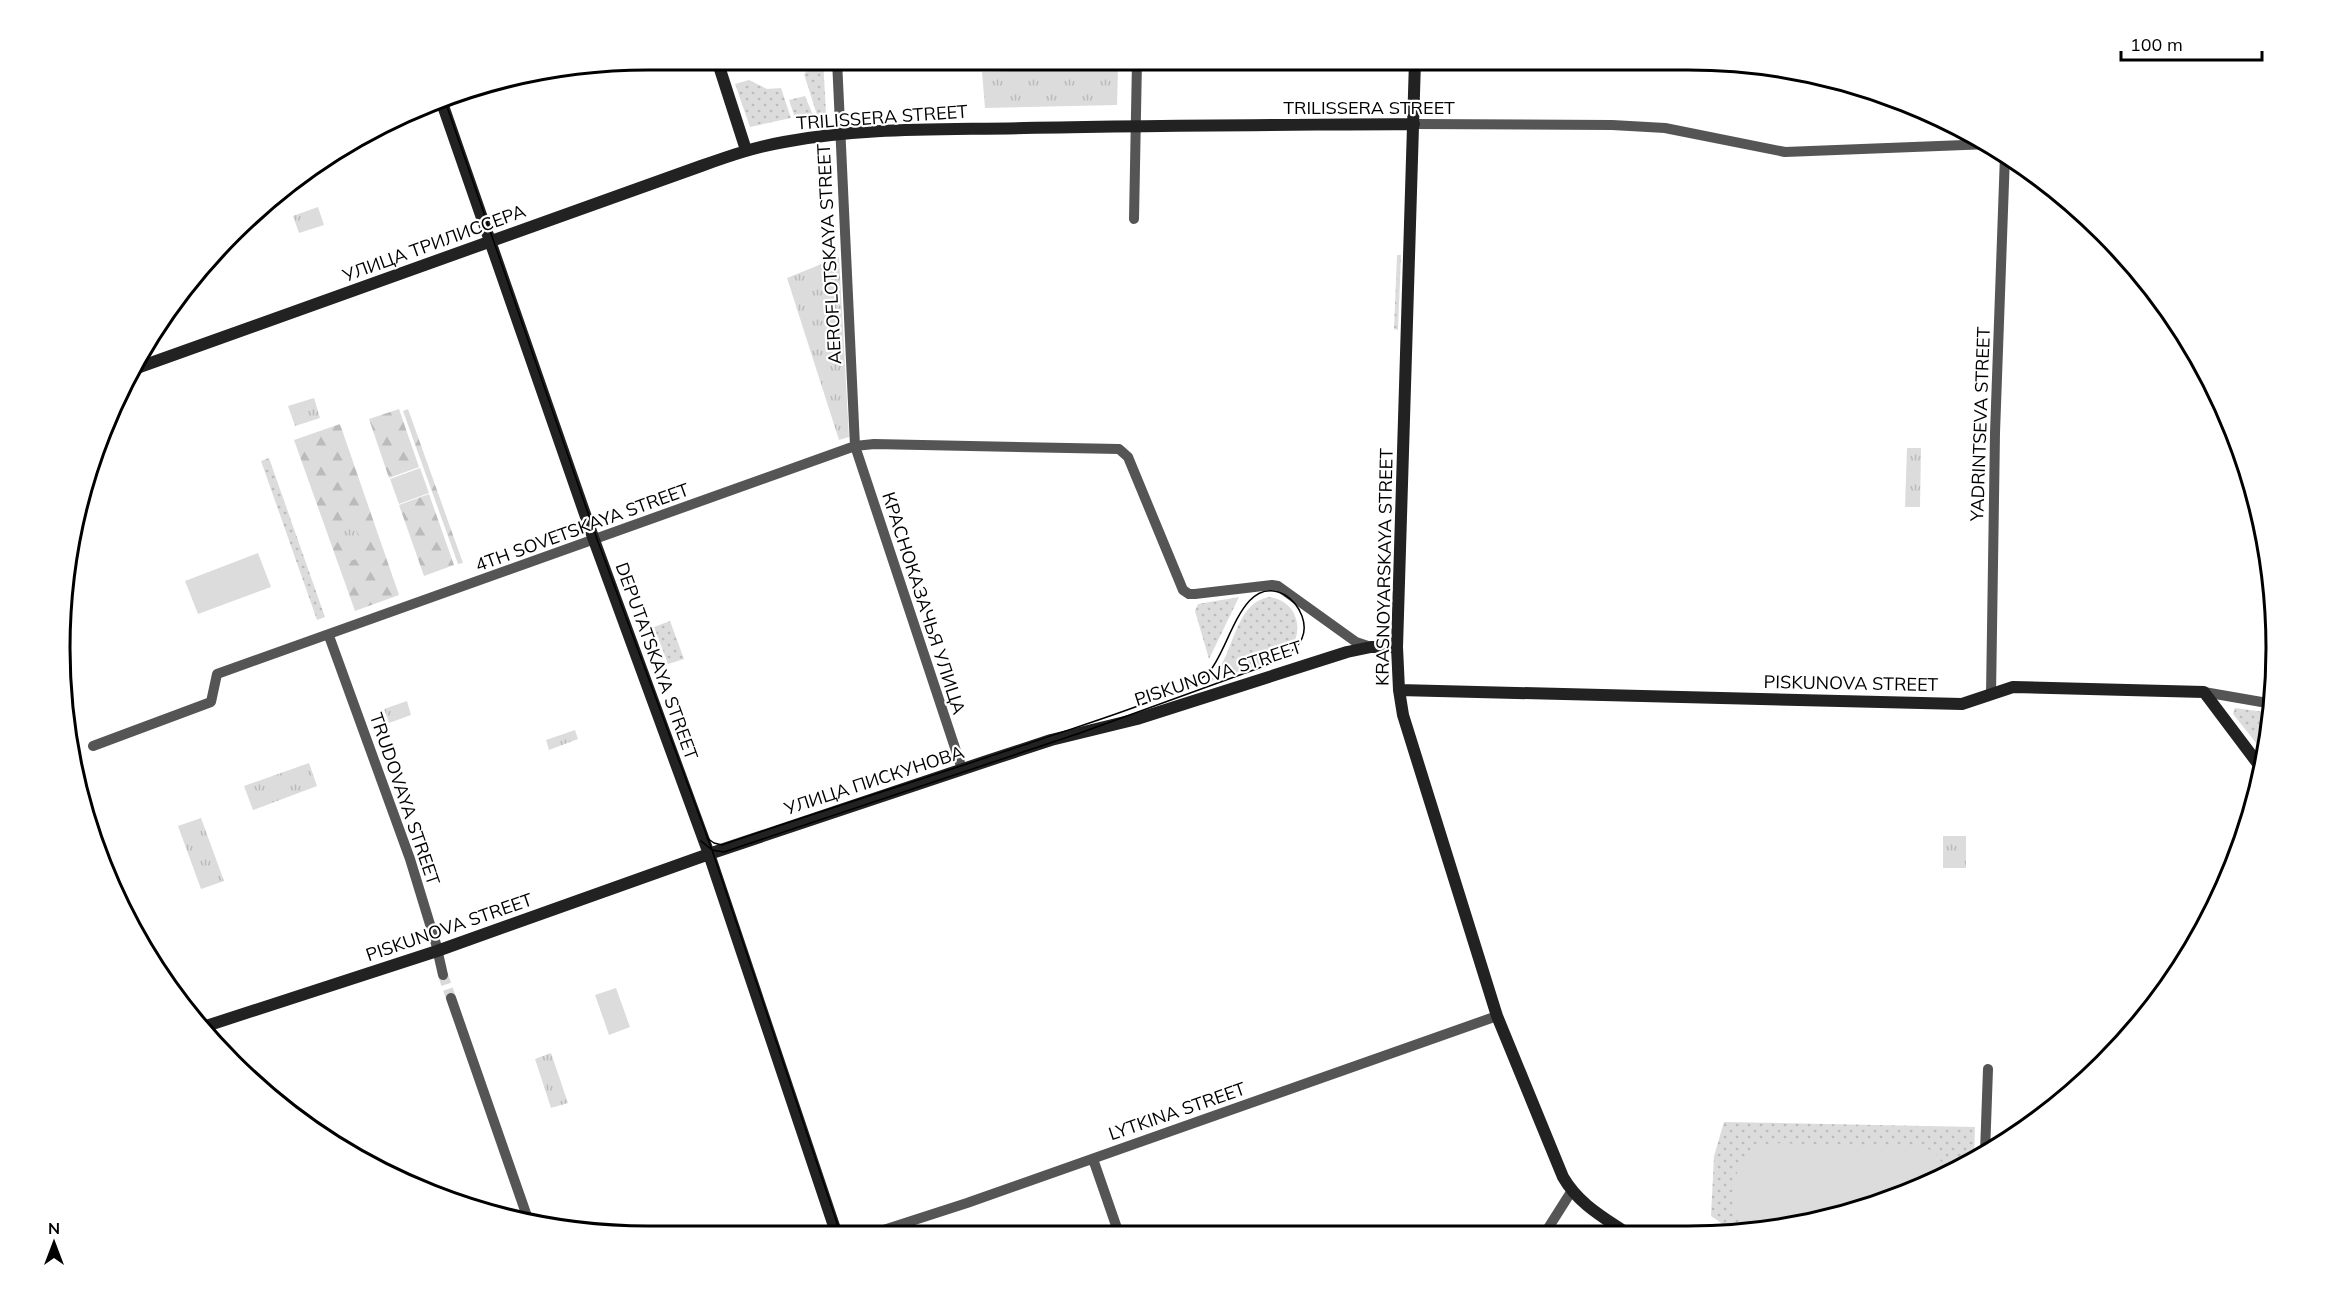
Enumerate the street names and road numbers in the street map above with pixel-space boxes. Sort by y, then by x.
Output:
street label: TRILISSERA STREET [1283,96,1455,119]
street label: TRILISSERA STREET [796,100,969,134]
street label: AEROFLOTSKAYA STREET [812,143,846,365]
street label: УЛИЦА ТРИЛИССЕРА [338,199,529,287]
street label: YADRINTSEVA STREET [1965,326,1995,523]
street label: KRASNOYARSKAYA STREET [1370,448,1398,686]
street label: 4TH SOVETSKAYA STREET [472,477,692,577]
street label: КРАСНОКАЗАЧЬЯ УЛИЦА [877,489,971,717]
street label: DEPUTATSKAYA STREET [611,559,704,763]
street label: PISKUNOVA STREET [1131,635,1305,711]
street label: PISKUNOVA STREET [1764,670,1939,696]
street label: TRUDOVAYA STREET [365,710,445,888]
street label: УЛИЦА ПИСКУНОВА [780,740,967,820]
street label: PISKUNOVA STREET [363,888,535,966]
street label: LYTKINA STREET [1105,1077,1249,1145]

